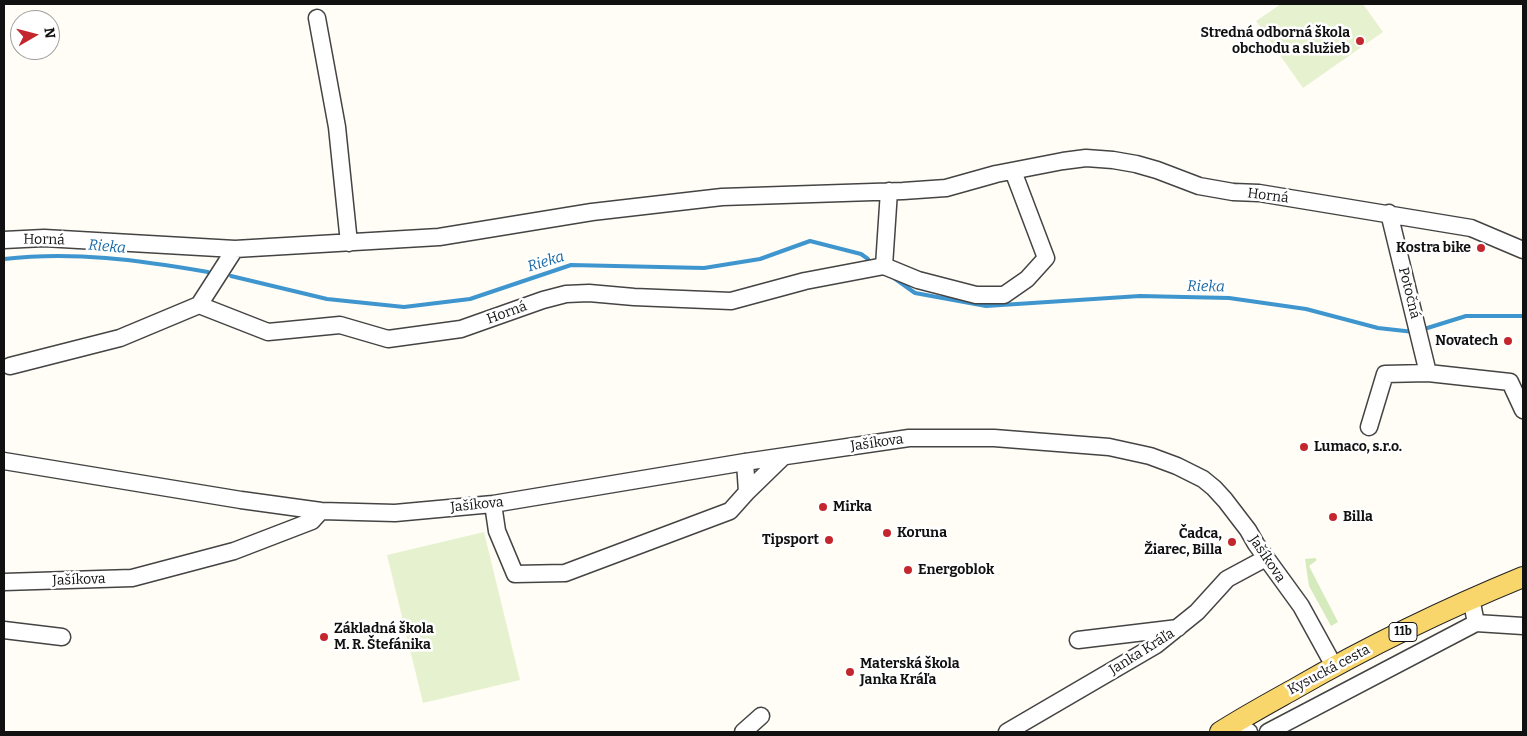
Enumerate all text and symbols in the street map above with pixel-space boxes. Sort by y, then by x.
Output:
north arrow [10,10,60,60]
place label: Stredná odborná škola obchodu a služieb [1200,25,1350,58]
text: N [40,26,59,40]
marker: Stredná odborná škola obchodu a služieb [1354,35,1366,47]
street label: Horná [1246,185,1290,207]
street label: Horná [23,231,65,249]
water label: Rieka [87,236,127,258]
place label: Kostra bike [1396,240,1471,256]
marker: Kostra bike [1475,242,1487,254]
water label: Rieka [525,248,567,276]
street label: Potočná [1394,265,1424,321]
water label: Rieka [1187,278,1225,296]
street label: Horná [485,298,529,328]
place label: Novatech [1435,333,1498,349]
marker: Novatech [1502,335,1514,347]
street label: Jašíkova [850,431,904,455]
place label: Lumaco, s.r.o. [1314,439,1402,455]
marker: Lumaco, s.r.o. [1298,441,1310,453]
street label: Jašíkova [450,494,504,516]
place label: Mirka [833,499,872,515]
marker: Mirka [817,501,829,513]
place label: Billa [1343,509,1373,525]
marker: Billa [1327,511,1339,523]
place label: Koruna [897,525,947,541]
place label: Čadca, Žiarec, Billa [1144,526,1222,558]
marker: Koruna [881,527,893,539]
place label: Tipsport [762,532,819,548]
street label: Jašíkova [1245,532,1289,586]
marker: Tipsport [823,534,835,546]
marker: Čadca, Žiarec, Billa [1226,536,1238,548]
place label: Energoblok [918,562,994,578]
marker: Energoblok [902,564,914,576]
street label: Jašíkova [52,571,106,589]
place label: Základná škola M. R. Štefánika [334,621,434,654]
road number: 11b [1389,622,1417,642]
street label: Janka Kráľa [1106,625,1178,679]
marker: Základná škola M. R. Štefánika [318,631,330,643]
street label: Kysucká cesta [1285,641,1373,699]
place label: Materská škola Janka Kráľa [860,656,960,689]
marker: Materská škola Janka Kráľa [844,666,856,678]

